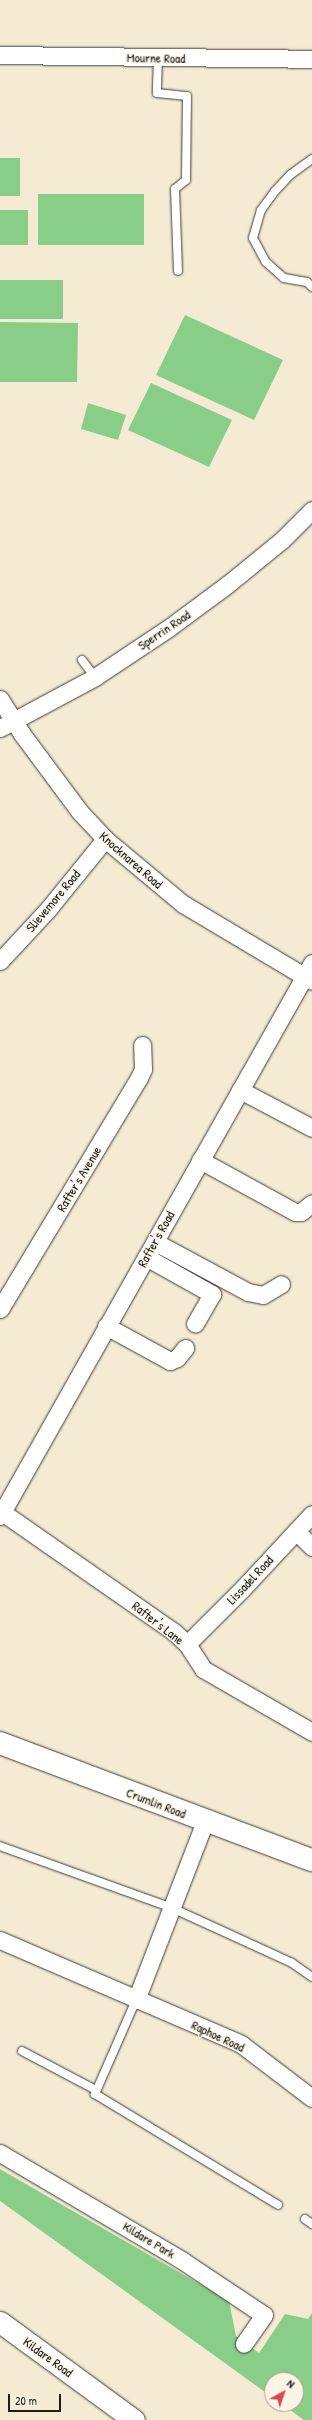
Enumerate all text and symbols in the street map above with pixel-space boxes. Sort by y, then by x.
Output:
street label: Mourne Road [127,50,185,66]
street label: Sperrin Road [135,607,193,653]
street label: Knocknarea Road [96,828,166,892]
street label: Slievemore Road [22,867,84,935]
street label: Rafter's Avenue [53,1144,105,1214]
street label: Rafter's Road [134,1208,178,1270]
street label: Lissadel Road [224,1552,276,1608]
street label: Rafter's Lane [129,1598,187,1648]
street label: Crumlin Road [124,1784,188,1822]
street label: Raphoe Road [189,2017,247,2055]
street label: Kildare Park [120,2218,178,2262]
street label: Kildare Road [20,2334,76,2380]
north arrow [264,2372,304,2412]
text: N [284,2376,298,2391]
scale bar [10,2386,63,2412]
text: 20 m [15,2392,37,2409]

